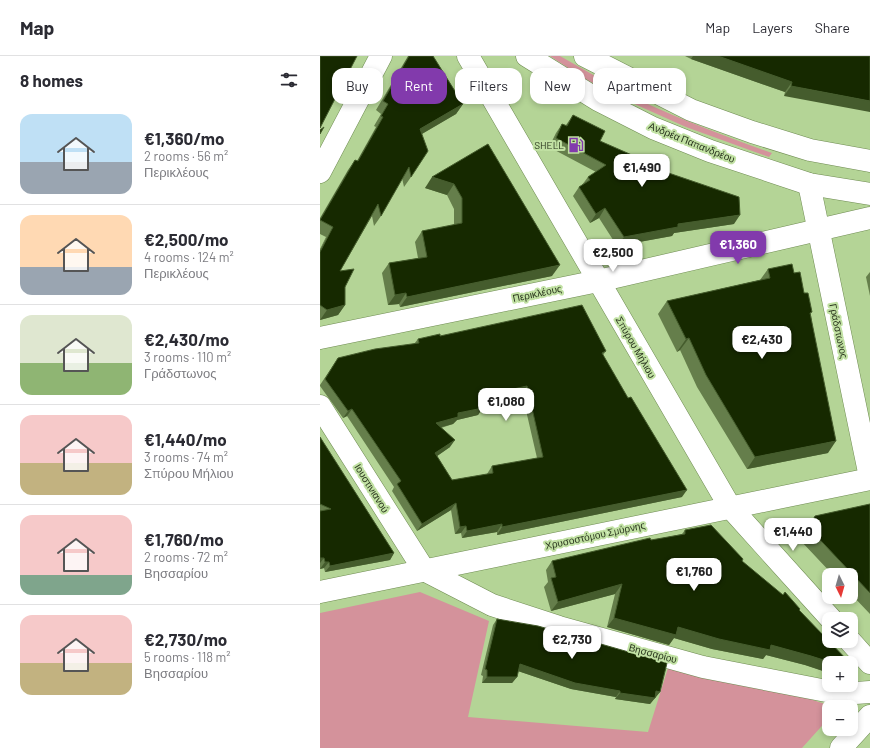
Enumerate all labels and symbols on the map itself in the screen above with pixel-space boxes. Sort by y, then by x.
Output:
street label: Ανδρέα Παπανδρέου [647,119,737,165]
fuel station icon: SHELL [567,136,585,154]
place label: SHELL [534,139,564,151]
pin: €1,490 [609,154,675,188]
pin: €1,360 [705,231,771,265]
pin: €2,500 [580,239,646,273]
street label: Περικλέους [511,282,563,304]
street label: Γράδστωνος [827,303,851,360]
street label: Σπύρου Μήλιου [614,314,658,380]
pin: €2,430 [729,326,795,360]
pin: €1,080 [473,388,539,422]
street label: Ιουστινιανού [352,461,392,515]
street label: Χρυσοστόμου Σμύρνης [544,518,646,551]
pin: €1,440 [760,518,826,552]
pin: €1,760 [661,558,727,592]
north arrow [822,568,858,604]
pin: €2,730 [539,626,605,660]
street label: Βησσαρίου [628,641,678,665]

